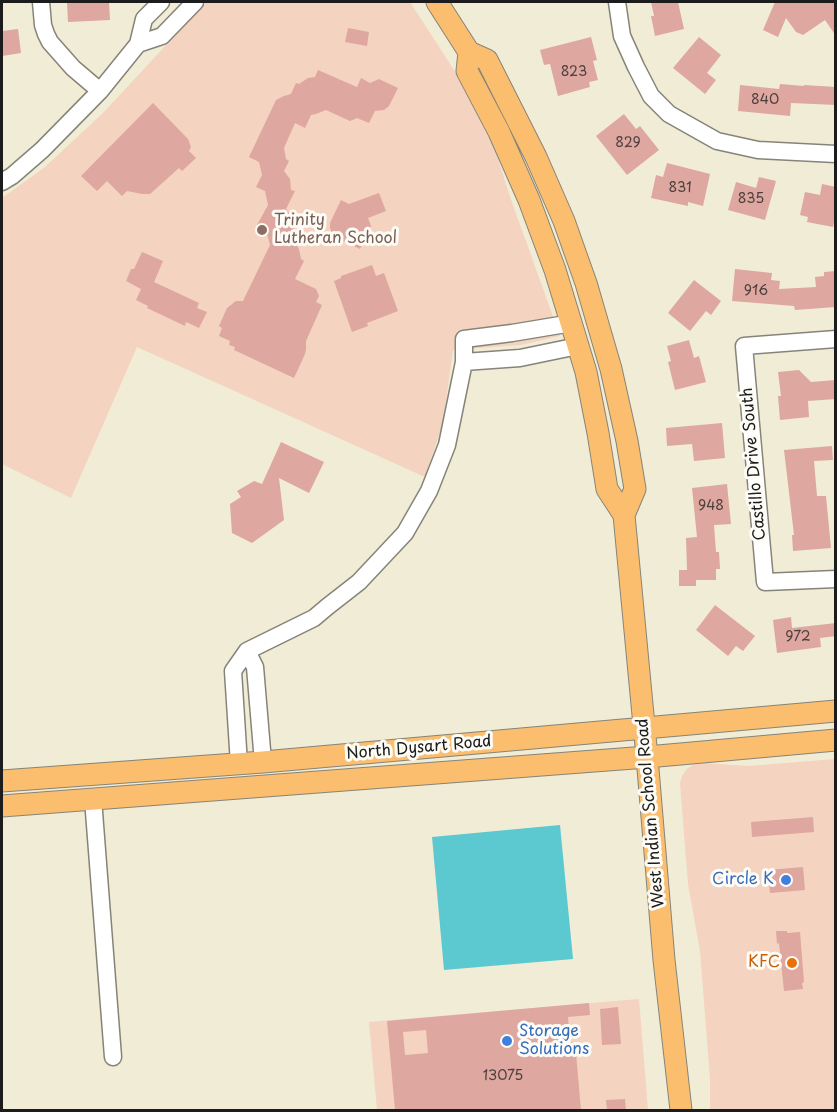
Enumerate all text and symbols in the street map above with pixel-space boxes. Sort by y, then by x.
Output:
house number: 823 [561,64,587,80]
house number: 840 [751,92,779,108]
house number: 829 [615,135,641,151]
house number: 831 [668,180,692,196]
house number: 835 [738,191,764,207]
place label: Trinity Lutheran School [274,211,397,249]
marker: Trinity Lutheran School [255,223,269,237]
house number: 916 [744,283,768,299]
street label: Castillo Drive South [738,387,770,541]
house number: 948 [698,498,724,514]
house number: 972 [785,629,811,645]
street label: West Indian School Road [633,717,669,909]
street label: North Dysart Road [346,732,492,764]
place label: Circle K [712,870,774,890]
marker: Circle K [779,873,793,887]
place label: KFC [748,953,780,973]
marker: KFC [785,956,799,970]
place label: Storage Solutions [519,1022,589,1060]
marker: Storage Solutions [500,1034,514,1048]
house number: 13075 [483,1068,523,1084]

